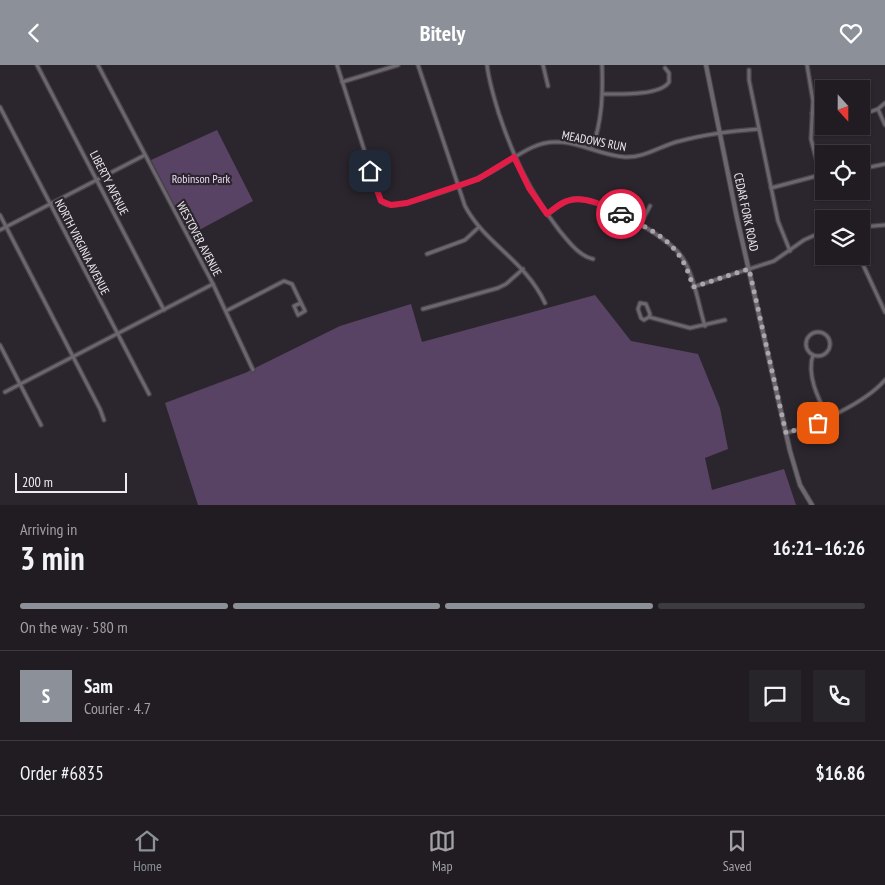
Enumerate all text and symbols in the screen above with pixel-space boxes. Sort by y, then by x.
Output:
icon: back [20,19,48,47]
text: Bitely [420,19,465,47]
icon: heart [837,19,865,47]
north arrow [815,80,870,135]
map controls [815,80,870,265]
street label: MEADOWS RUN [561,127,628,154]
button: locate [815,145,870,200]
street label: LIBERTY AVENUE [87,148,132,217]
pin [349,150,391,192]
icon: home [356,157,384,185]
park label: Robinson Park [172,171,231,186]
street label: CEDAR FORK ROAD [731,171,762,253]
courier [596,189,646,239]
street label: NORTH VIRGINIA AVENUE [52,196,113,297]
street label: WESTOVER AVENUE [174,199,225,279]
icon: car [607,200,635,228]
button: layers [815,210,870,265]
pin [797,402,839,444]
icon: bag [804,409,832,437]
scale bar [15,470,128,493]
text: 200 m [22,473,53,491]
text: Arriving in [20,519,77,539]
text: 16:21–16:26 [772,536,865,560]
text: 3 min [20,537,85,579]
text: On the way · 580 m [20,617,128,637]
button: chat [749,670,801,722]
button: phone [813,670,865,722]
text: Sam [84,674,113,698]
text: S [42,684,50,708]
text: Courier · 4.7 [84,698,151,718]
text: Order #6835 [20,761,104,785]
text: $16.86 [816,761,865,785]
tab: Home [133,827,162,875]
tab: Map [428,827,456,875]
tab: Saved [723,827,752,875]

